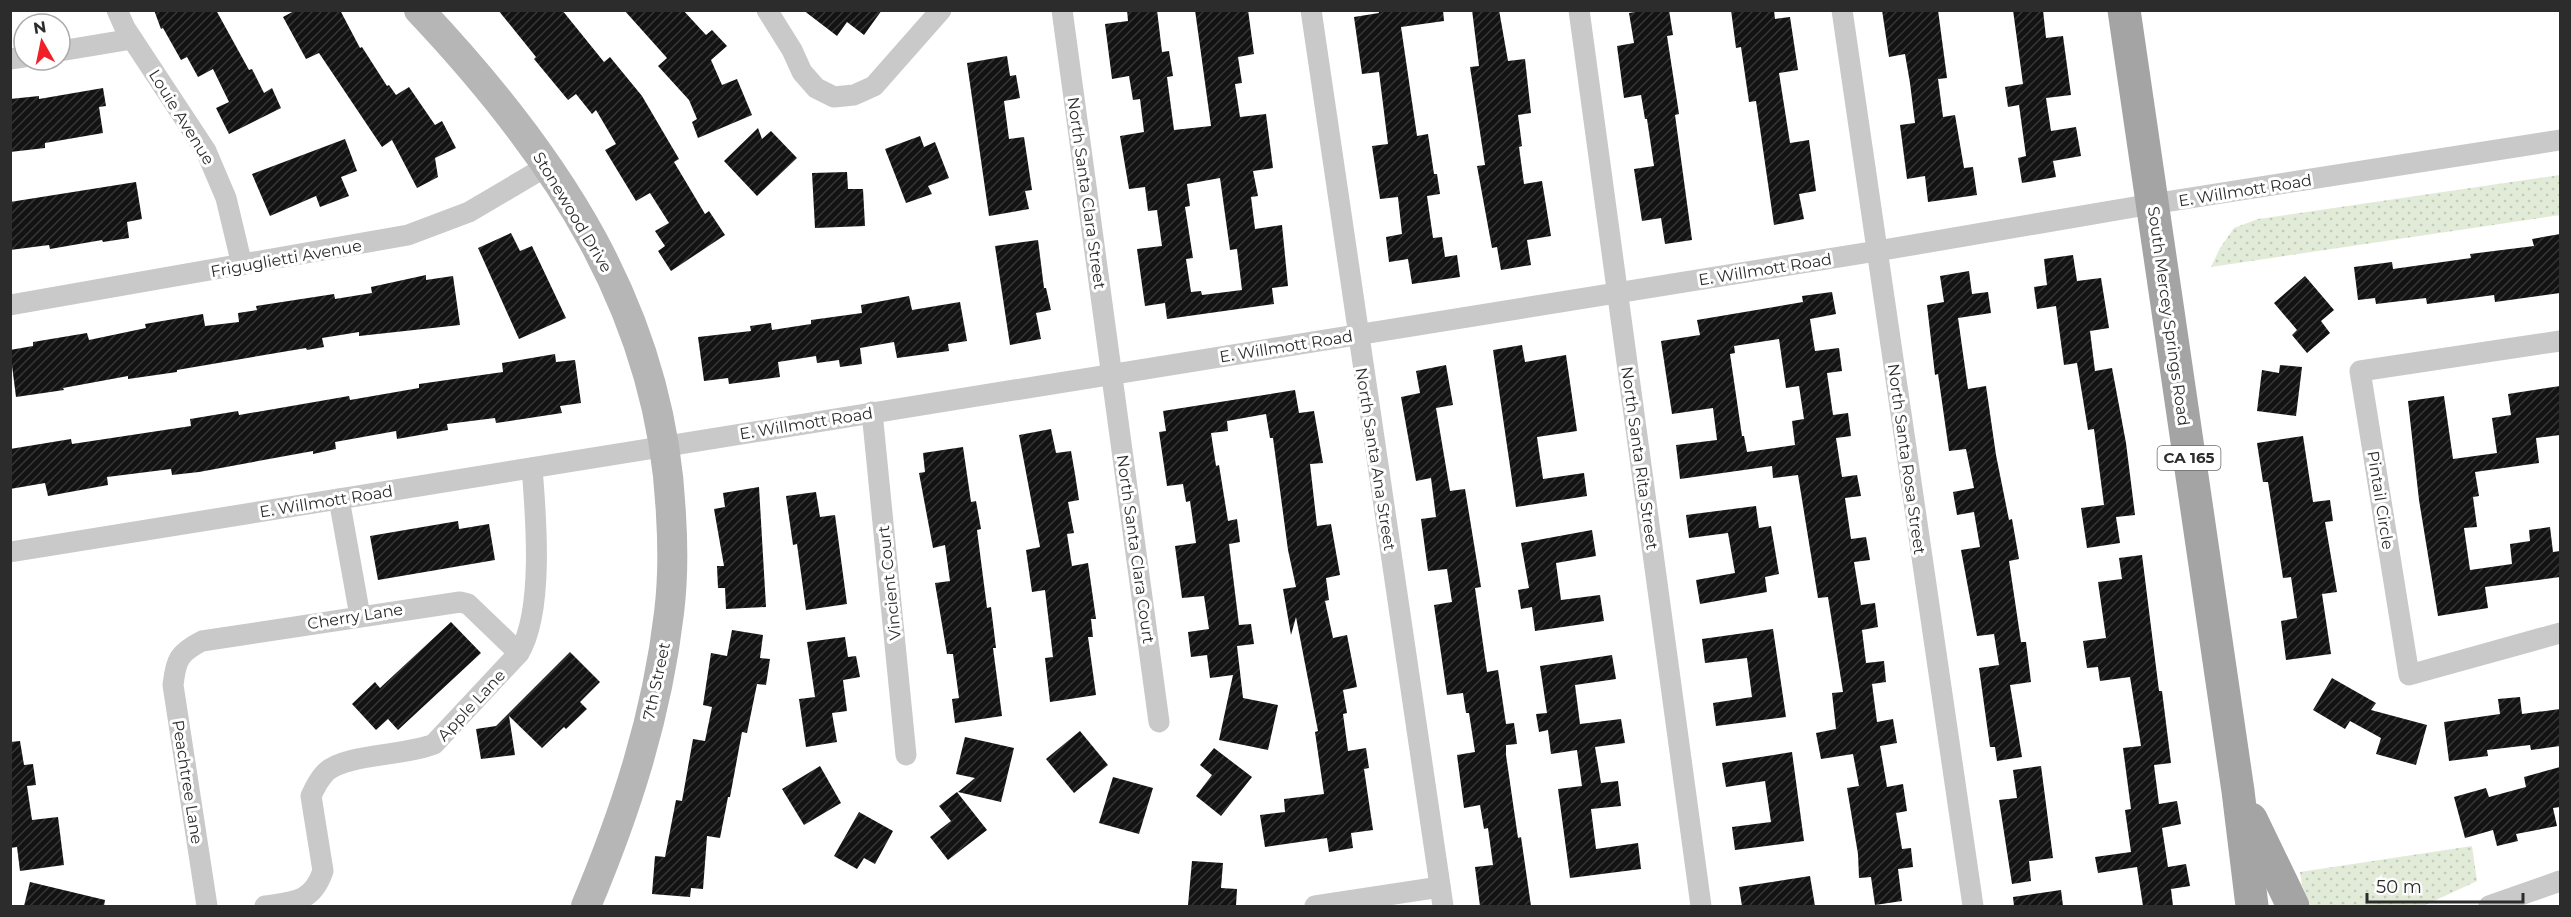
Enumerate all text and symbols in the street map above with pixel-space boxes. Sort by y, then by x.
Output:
north arrow [12,12,72,72]
text: N [32,17,48,38]
street label: Louie Avenue [145,66,218,168]
street label: North Santa Clara Street [1064,96,1109,291]
street label: Stonewood Drive [529,149,616,276]
street label: E. Willmott Road [2177,171,2313,210]
street label: South Mercey Springs Road [2144,205,2193,427]
street label: Friguglietti Avenue [209,236,363,281]
street label: E. Willmott Road [1697,250,1833,289]
street label: E. Willmott Road [1218,327,1354,366]
street label: North Santa Rosa Street [1884,362,1929,556]
street label: North Santa Rita Street [1617,365,1662,551]
street label: North Santa Ana Street [1352,366,1399,553]
street label: E. Willmott Road [738,404,874,443]
road number: CA 165 [2158,446,2220,470]
street label: Pintail Circle [2363,449,2398,551]
street label: North Santa Clara Court [1113,453,1158,645]
street label: E. Willmott Road [258,482,394,521]
street label: Vincient Court [874,524,905,641]
street label: Cherry Lane [306,600,404,633]
street label: 7th Street [639,640,674,722]
street label: Apple Lane [433,666,509,745]
street label: Peachtree Lane [168,719,207,846]
scale bar [2367,866,2523,904]
text: 50 m [2376,876,2422,898]

